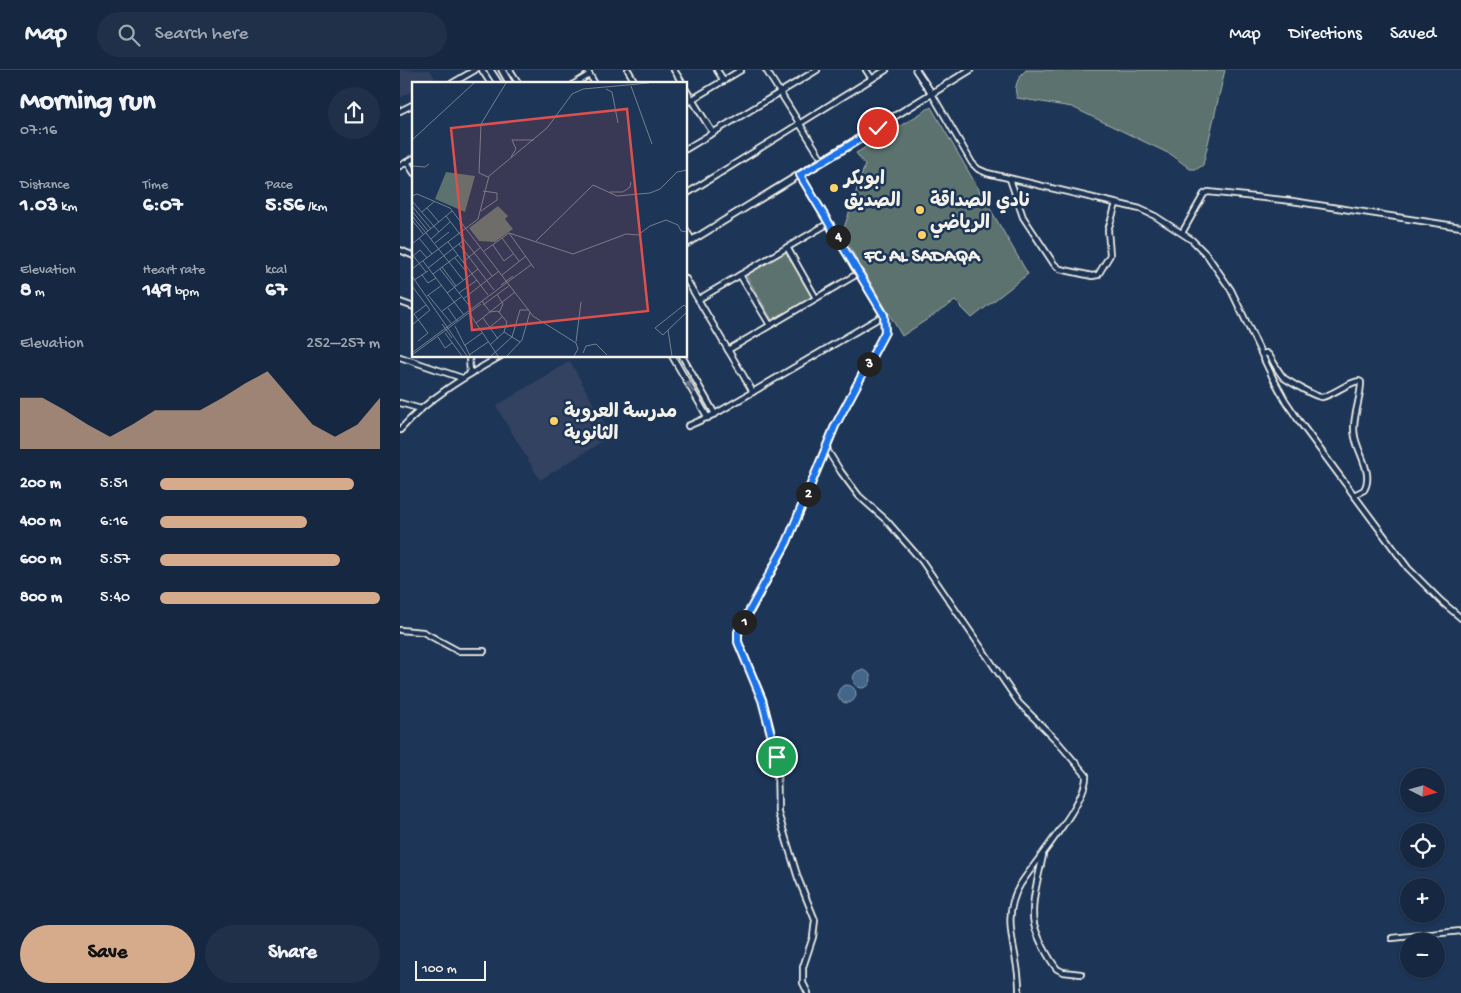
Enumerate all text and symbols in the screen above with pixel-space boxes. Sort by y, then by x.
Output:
search box [97,12,447,57]
text: Map [25,20,67,49]
icon: search [115,21,143,49]
text: Search here [155,23,248,46]
text: Map [1229,24,1261,45]
text: Directions [1289,24,1362,45]
text: Saved [1390,24,1436,45]
inset map [412,82,688,358]
text: Morning run [20,86,155,119]
button: share [328,87,380,139]
pin [857,107,899,149]
icon: check [864,114,892,142]
text: 07:16 [20,122,57,141]
place label: ابوبكر الصديق [842,169,901,214]
text: Distance [20,177,69,194]
text: Time [143,177,168,194]
text: Pace [265,177,293,194]
marker: ابوبكر الصديق [828,182,840,194]
place label: نادي الصداقة الرياضي [930,190,1030,238]
text: 1.03 [20,194,58,219]
text: 6:07 [143,194,183,219]
text: 5:56 [265,194,305,219]
text: km [58,199,77,216]
text: /km [305,199,328,216]
marker: نادي الصداقة الرياضي [914,204,926,216]
pin: 4 [826,224,850,250]
text: 4 [835,229,842,246]
marker: FC AL SADAQA [916,229,928,241]
place label: FC AL SADAQA [864,246,981,269]
text: Elevation [20,262,76,279]
text: Heart rate [143,262,205,279]
text: kcal [265,262,287,279]
text: 8 [20,279,32,304]
text: 149 [143,279,172,304]
text: 67 [265,279,287,304]
text: m [32,284,45,301]
text: bpm [172,284,199,301]
text: Elevation [20,335,84,354]
text: 252–257 m [306,335,380,354]
pin: 3 [856,352,882,376]
text: 3 [866,356,873,373]
one-way arrow [686,380,694,394]
place label: مدرسة العروبة الثانوية [564,401,677,447]
marker: مدرسة العروبة الثانوية [548,415,560,427]
text: 200 m [20,475,61,494]
text: 5:51 [100,475,128,494]
pin: 2 [796,482,820,506]
text: 2 [805,486,812,503]
text: 400 m [20,513,61,532]
text: 6:16 [100,513,128,532]
text: 600 m [20,551,61,570]
text: 5:57 [100,551,130,570]
text: 800 m [20,589,62,608]
text: 5:40 [100,589,130,608]
pin: 1 [732,610,756,634]
text: 1 [742,614,747,631]
pin [756,736,798,778]
icon: arrive [763,743,791,771]
north arrow [1400,768,1445,812]
map controls [1400,768,1445,978]
button: locate [1400,823,1445,868]
button: + [1400,878,1445,923]
button: Save [20,925,195,983]
button: Share [205,925,380,983]
button: − [1400,933,1445,978]
scale bar [415,958,486,981]
text: 100 m [422,961,457,978]

